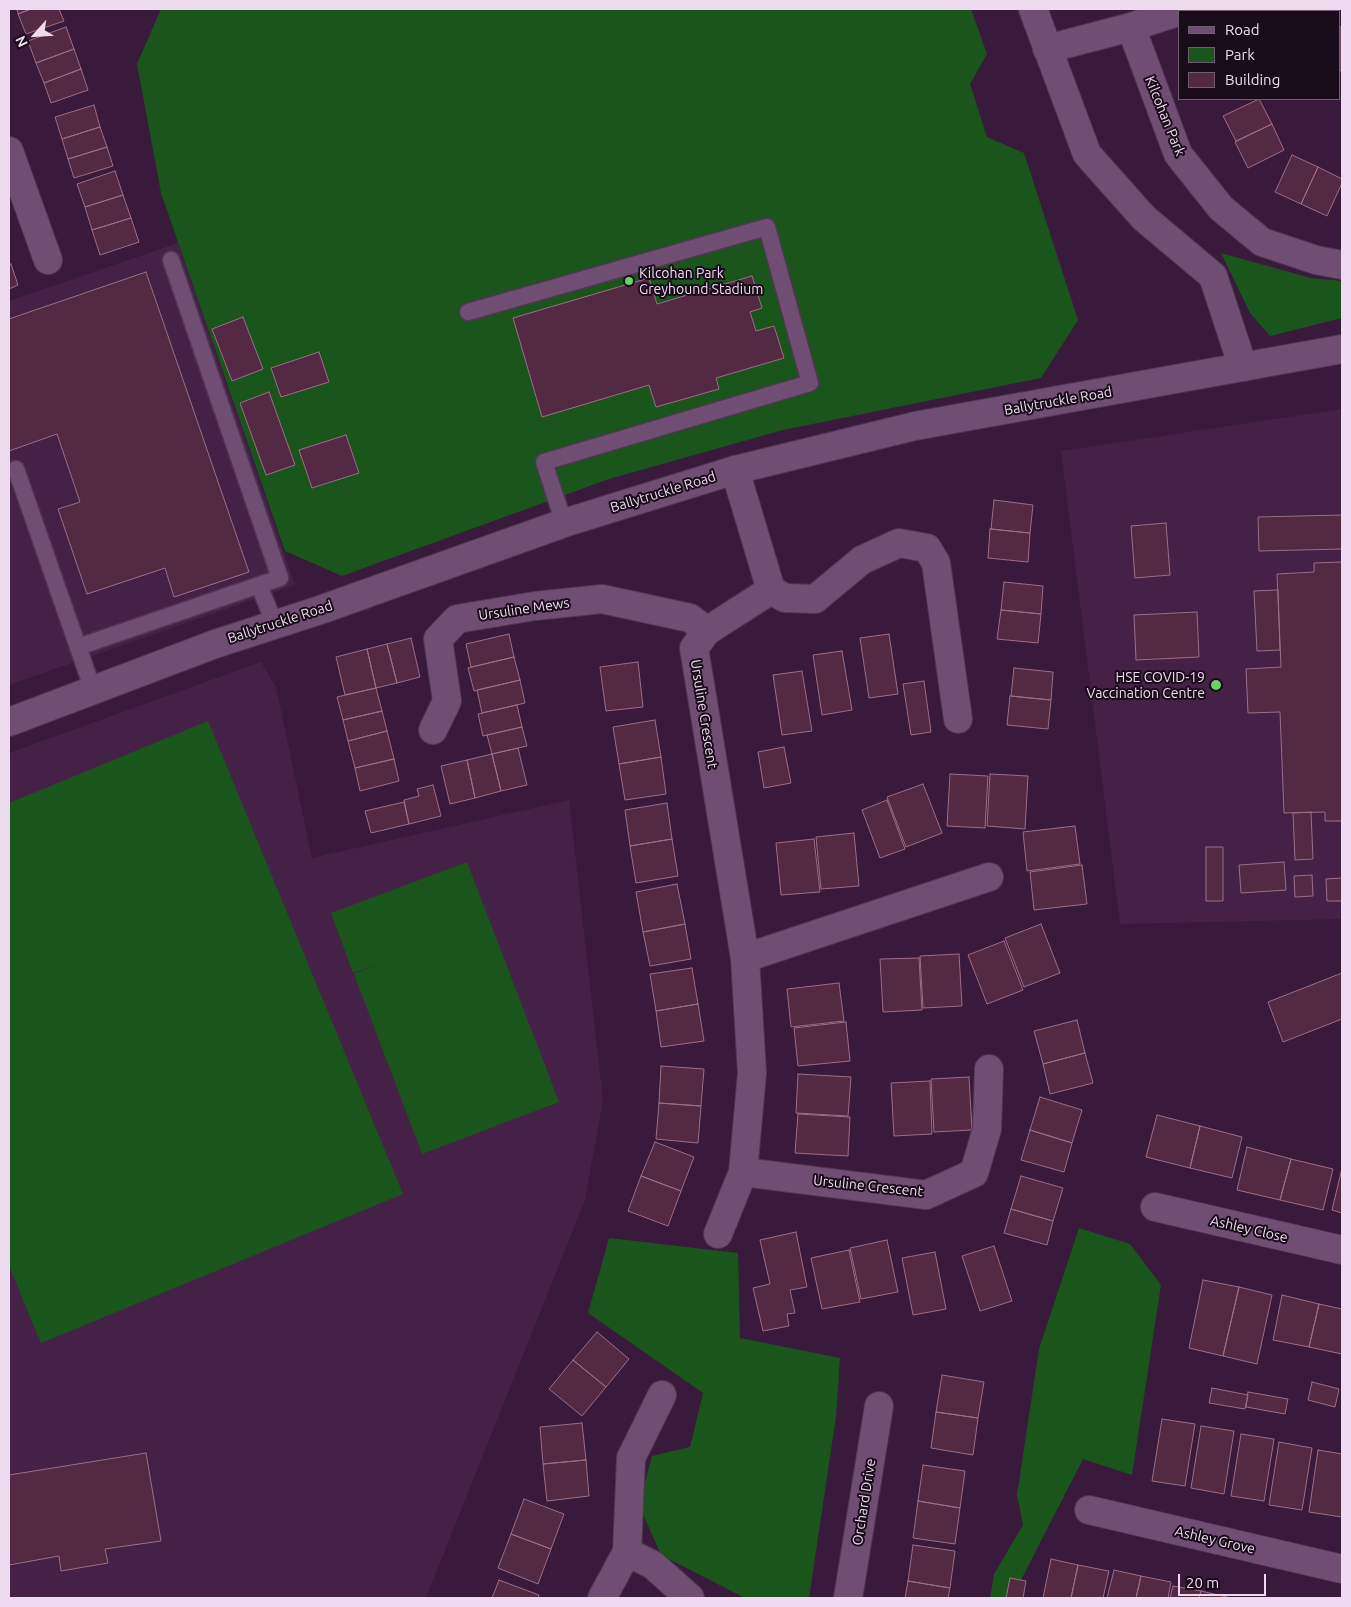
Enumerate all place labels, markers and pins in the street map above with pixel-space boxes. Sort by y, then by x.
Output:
place label: Kilcohan Park Greyhound Stadium [639,265,763,298]
marker: Kilcohan Park Greyhound Stadium [623,275,635,287]
place label: HSE COVID-19 Vaccination Centre [1086,669,1205,702]
marker: HSE COVID-19 Vaccination Centre [1209,678,1223,692]

